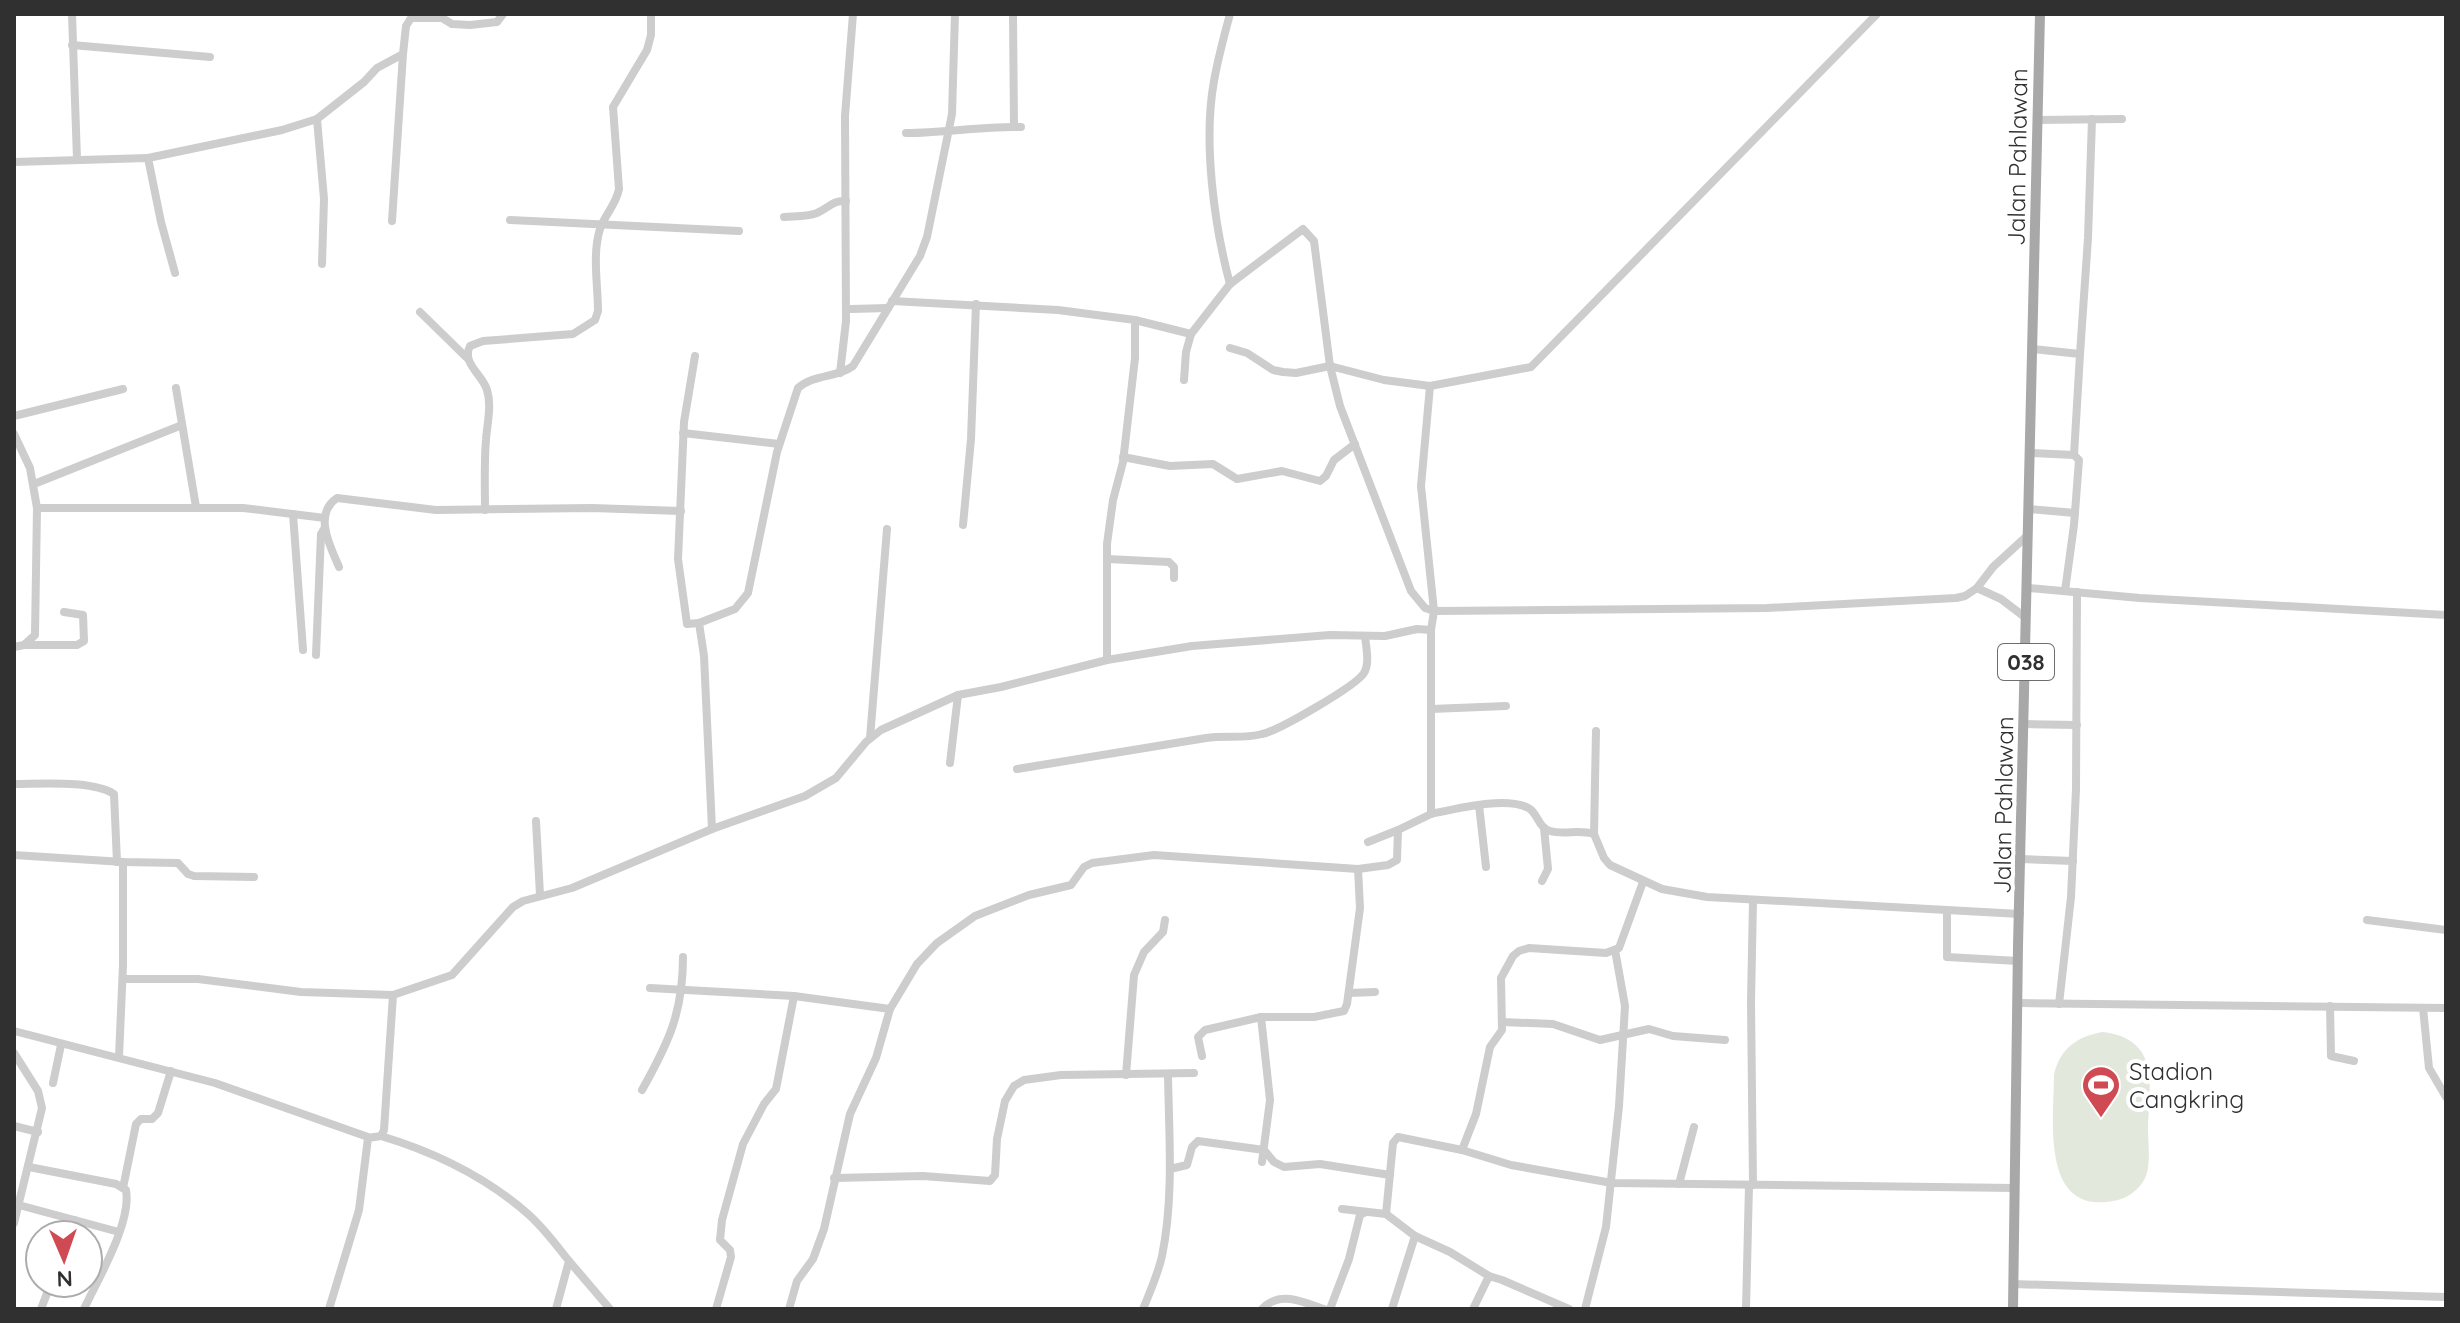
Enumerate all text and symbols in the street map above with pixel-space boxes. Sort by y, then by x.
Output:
street label: Jalan Pahlawan [2000,68,2034,246]
road number: 038 [1998,644,2054,680]
street label: Jalan Pahlawan [1986,716,2020,894]
place label: Stadion Cangkring [2129,1056,2244,1114]
sports icon: Stadion Cangkring [2080,1064,2122,1119]
north arrow [24,1219,104,1299]
text: N [56,1265,73,1293]

